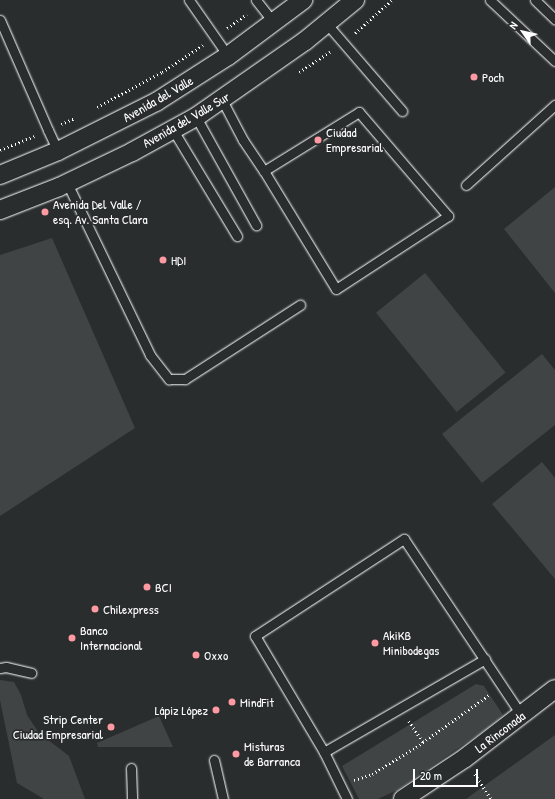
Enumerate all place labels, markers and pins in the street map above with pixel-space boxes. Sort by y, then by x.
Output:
place label: Poch [482,69,504,85]
marker: Poch [469,72,479,82]
place label: Ciudad Empresarial [326,125,383,156]
marker: Ciudad Empresarial [313,135,323,145]
place label: Avenida Del Valle / esq. Av. Santa Clara [53,197,148,228]
marker: Avenida Del Valle / esq. Av. Santa Clara [40,207,50,217]
place label: HDI [171,252,186,268]
marker: HDI [158,255,168,265]
place label: BCI [155,579,172,595]
marker: BCI [142,582,152,592]
place label: Chilexpress [103,601,159,617]
marker: Chilexpress [90,604,100,614]
place label: Banco Internacional [80,623,142,654]
place label: AkiKB Minibodegas [383,628,439,659]
marker: Banco Internacional [67,633,77,643]
marker: AkiKB Minibodegas [370,638,380,648]
place label: Oxxo [204,647,228,663]
marker: Oxxo [191,650,201,660]
place label: MindFit [240,694,274,710]
marker: MindFit [227,697,237,707]
place label: Lápiz López [155,702,208,718]
marker: Lápiz López [211,705,221,715]
place label: Strip Center Ciudad Empresarial [13,712,103,743]
marker: Strip Center Ciudad Empresarial [106,722,116,732]
place label: Misturas de Barranca [244,739,300,770]
marker: Misturas de Barranca [231,749,241,759]

